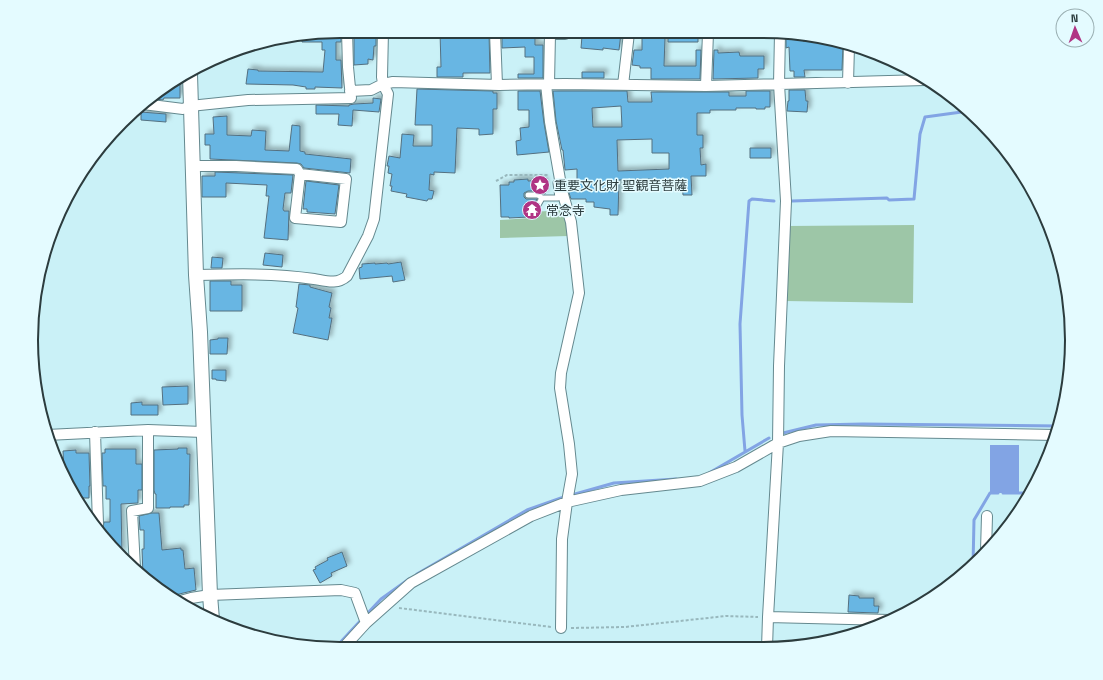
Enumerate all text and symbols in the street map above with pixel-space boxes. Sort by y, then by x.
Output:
north arrow [1055,8,1095,48]
text: N [1071,11,1079,25]
place icon: 重要文化財 聖観音菩薩 [529,174,551,196]
place label: 重要文化財 聖観音菩薩 [554,177,687,194]
temple icon: 常念寺 [521,199,543,221]
place label: 常念寺 [546,202,585,219]

